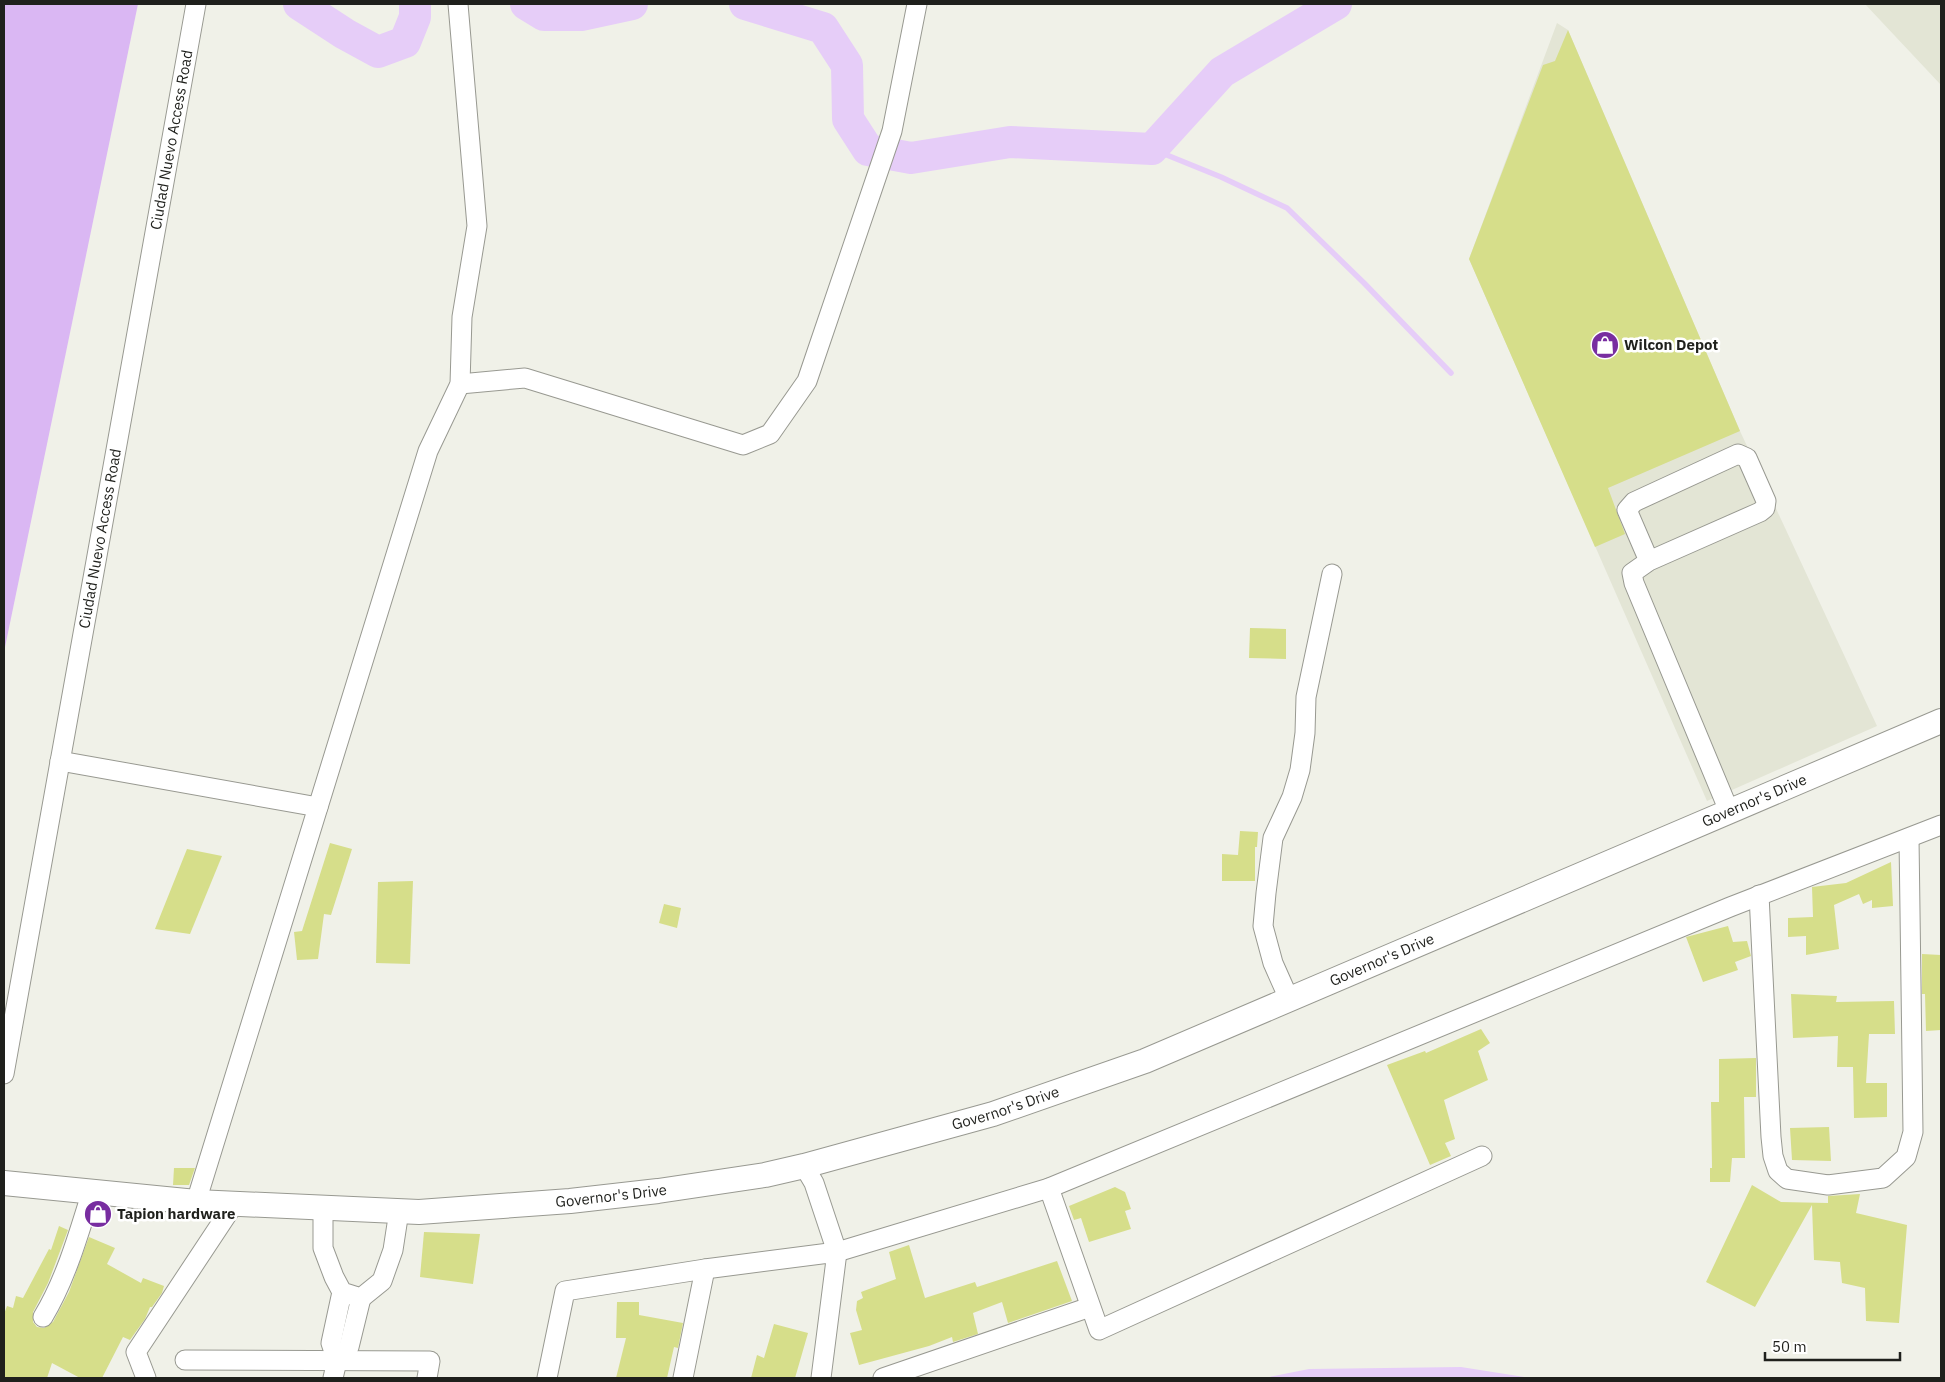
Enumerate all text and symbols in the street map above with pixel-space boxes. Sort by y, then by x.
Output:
street label: Ciudad Nuevo Access Road [146,48,197,231]
shop icon: Wilcon Depot [1590,330,1620,360]
place label: Wilcon Depot [1624,335,1718,354]
street label: Ciudad Nuevo Access Road [74,447,125,630]
street label: Governor's Drive [1699,770,1809,831]
street label: Governor's Drive [1327,929,1437,990]
street label: Governor's Drive [949,1082,1062,1134]
street label: Governor's Drive [555,1180,668,1211]
shop icon: Tapion hardware [83,1199,113,1229]
place label: Tapion hardware [117,1204,236,1223]
scale bar [1765,1330,1900,1362]
text: 50 m [1772,1337,1807,1356]

